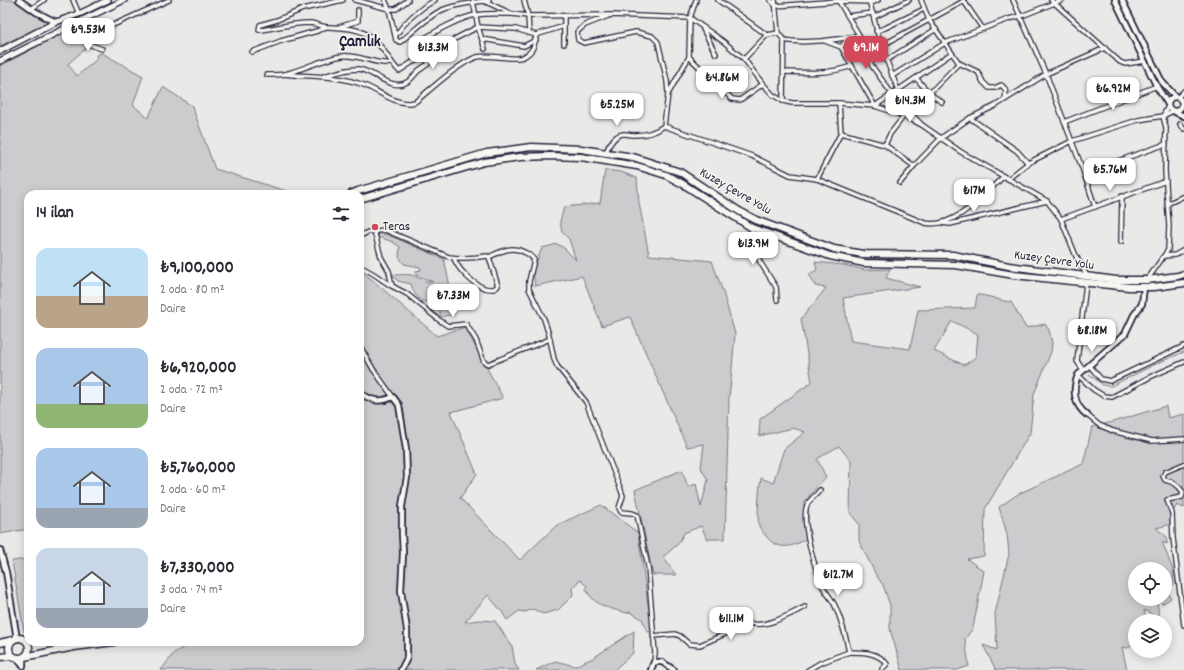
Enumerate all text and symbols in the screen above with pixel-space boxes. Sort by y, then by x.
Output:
pin: ₺9.53M [55,18,121,52]
text: ₺9.53M [71,21,105,40]
district label: Çamlık [339,31,381,55]
pin: ₺13.3M [400,36,466,70]
pin: ₺9.1M [838,36,894,70]
text: ₺13.3M [417,39,449,58]
text: ₺9.1M [853,39,879,58]
pin: ₺4.86M [689,66,755,100]
text: ₺4.86M [705,69,739,88]
pin: ₺6.92M [1080,77,1146,111]
text: ₺6.92M [1095,80,1131,99]
pin: ₺14.3M [877,89,943,123]
text: ₺14.3M [894,92,926,111]
pin: ₺5.25M [584,93,650,127]
text: ₺5.25M [600,96,634,115]
pin: ₺5.76M [1077,158,1143,192]
text: ₺5.76M [1093,161,1127,180]
street label: Kuzey Çevre Yolu [695,164,775,220]
pin: ₺17M [950,179,998,213]
text: ₺17M [963,182,985,201]
text: 14 ilan [36,202,74,226]
icon: filters [330,203,352,225]
place label: Teras [383,218,410,237]
marker: Teras [370,222,380,232]
pin: ₺13.9M [720,232,786,266]
text: ₺13.9M [737,235,769,254]
street label: Kuzey Çevre Yolu [1013,246,1095,276]
text: ₺9,100,000 [160,257,234,281]
icon: home [68,264,116,312]
text: 2 oda · 80 m² [160,281,225,300]
pin: ₺7.33M [420,284,486,318]
text: ₺7.33M [436,287,470,306]
text: Daire [160,300,186,319]
pin: ₺8.18M [1059,319,1125,353]
text: ₺8.18M [1077,322,1107,341]
text: ₺6,920,000 [160,357,237,381]
icon: home [68,364,116,412]
text: 2 oda · 72 m² [160,381,223,400]
text: Daire [160,400,186,419]
text: ₺5,760,000 [160,457,236,481]
icon: home [68,464,116,512]
text: 2 oda · 60 m² [160,481,226,500]
text: Daire [160,500,186,519]
text: ₺7,330,000 [160,557,235,581]
map controls [1128,562,1172,658]
button: locate [1128,562,1172,606]
pin: ₺12.7M [805,563,871,597]
icon: home [68,564,116,612]
text: ₺12.7M [823,566,853,585]
text: 3 oda · 74 m² [160,581,223,600]
text: Daire [160,600,186,619]
pin: ₺11.1M [698,607,764,641]
text: ₺11.1M [718,610,744,629]
button: layers [1128,614,1172,658]

